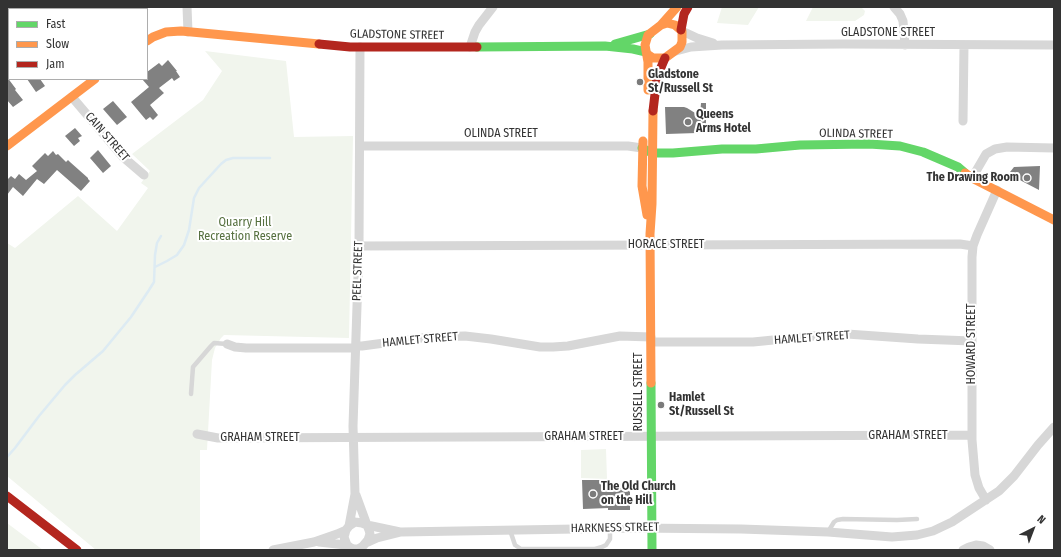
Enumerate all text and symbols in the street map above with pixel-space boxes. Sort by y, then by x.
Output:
legend [8,8,148,80]
text: Fast [46,17,65,31]
street label: GLADSTONE STREET [841,26,935,40]
street label: GLADSTONE STREET [350,27,444,43]
text: Slow [46,37,69,51]
text: Jam [46,57,64,71]
place label: Gladstone St/Russell St [648,68,713,96]
marker: Gladstone St/Russell St [635,77,645,87]
place label: Queens Arms Hotel [696,108,751,136]
street label: CAIN STREET [82,110,132,164]
marker: Queens Arms Hotel [683,117,693,127]
street label: OLINDA STREET [819,126,893,142]
street label: OLINDA STREET [464,127,538,141]
place label: The Drawing Room [927,171,1019,185]
marker: The Drawing Room [1022,173,1032,183]
park label: Quarry Hill Recreation Reserve [198,216,292,244]
street label: HORACE STREET [628,238,704,252]
street label: PEEL STREET [350,241,366,301]
street label: HOWARD STREET [965,303,979,385]
street label: HAMLET STREET [774,328,850,348]
street label: HAMLET STREET [382,330,458,350]
street label: RUSSELL STREET [632,353,646,431]
place label: Hamlet St/Russell St [669,391,734,419]
marker: Hamlet St/Russell St [656,400,666,410]
street label: GRAHAM STREET [868,429,948,443]
street label: GRAHAM STREET [544,430,624,444]
street label: GRAHAM STREET [220,431,300,445]
place label: The Old Church on the Hill [601,480,676,508]
marker: The Old Church on the Hill [588,489,598,499]
north arrow [1013,509,1053,549]
text: N [1035,513,1048,527]
street label: HARKNESS STREET [571,520,659,536]

